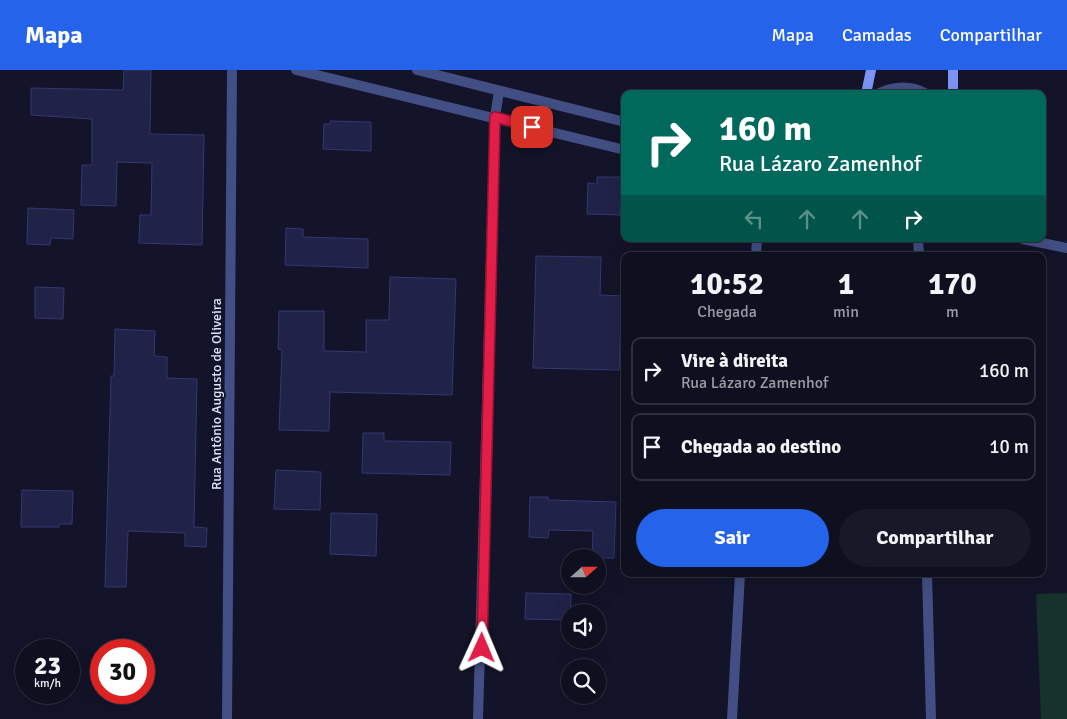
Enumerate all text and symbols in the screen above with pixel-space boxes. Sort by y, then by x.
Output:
text: Mapa [25,20,83,50]
text: Mapa [772,24,814,46]
text: Camadas [842,24,912,46]
text: Compartilhar [940,24,1042,46]
pin [511,106,553,148]
text: 160 m [719,107,812,150]
icon: right [636,110,701,175]
icon: arrive [518,113,546,141]
text: Rua Lázaro Zamenhof [719,150,921,177]
icon: left [740,205,768,233]
icon: ahead [793,205,821,233]
icon: ahead [846,205,874,233]
icon: right [899,205,927,233]
text: 10:52 [690,266,764,303]
text: 1 [838,266,854,303]
text: 170 [928,266,977,303]
street label: Rua Antônio Augusto de Oliveira [208,298,225,490]
text: Chegada [697,302,757,322]
text: min [833,302,859,322]
text: m [946,302,959,322]
text: Vire à direita [681,349,788,373]
icon: right [638,357,666,385]
text: 160 m [979,359,1029,383]
text: Rua Lázaro Zamenhof [681,373,828,393]
icon: arrive [638,433,666,461]
text: Chegada ao destino [681,435,841,459]
text: 10 m [989,435,1029,459]
button: Sair [636,509,829,567]
button: Compartilhar [839,509,1031,567]
north arrow [561,549,606,594]
map controls [561,549,606,704]
button: sound [561,604,606,649]
position arrow [455,621,507,673]
speed limit sign: 30 [90,639,155,704]
text: 23 [34,650,61,681]
button: search [561,659,606,704]
text: km/h [34,676,61,691]

